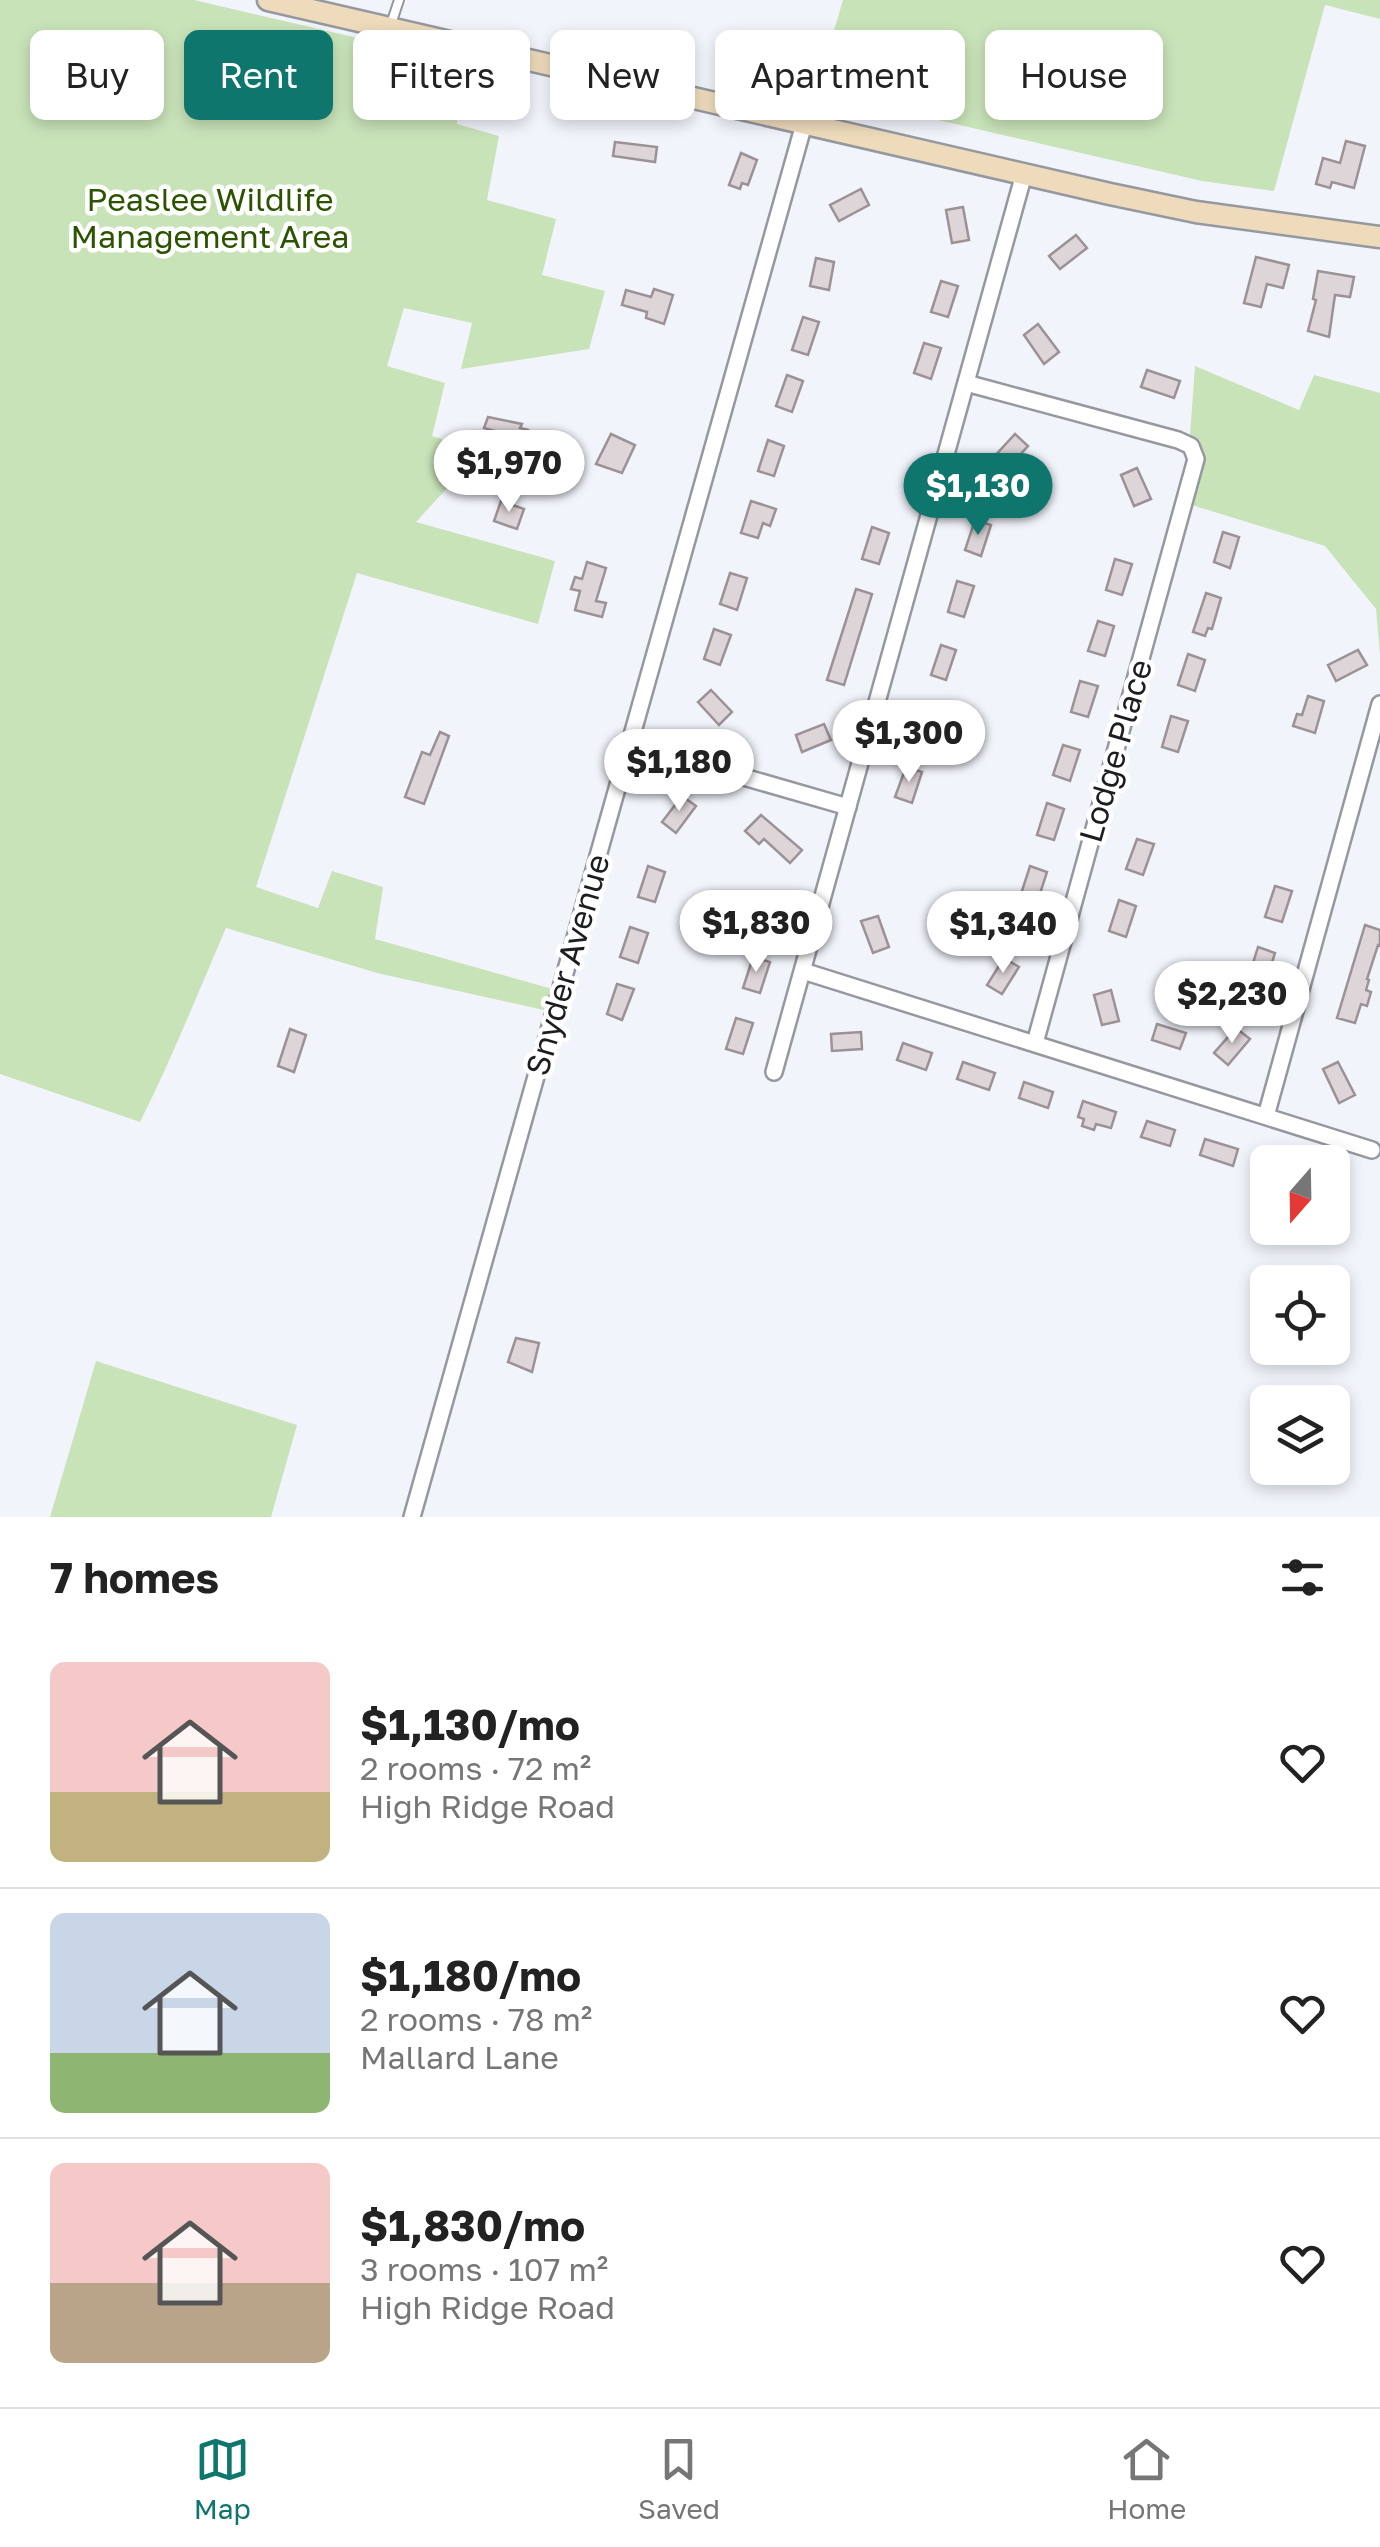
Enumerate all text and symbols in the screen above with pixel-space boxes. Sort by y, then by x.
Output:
chip: Buy [30,30,164,120]
chip: Rent [184,30,333,120]
chip: Filters [353,30,530,120]
chip: New [550,30,695,120]
chip: Apartment [715,30,965,120]
chip: House [985,30,1163,120]
park label: Peaslee Wildlife Management Area [71,180,349,255]
pin: $1,970 [428,430,590,515]
text: $1,970 [456,443,562,481]
pin: $1,130 [897,453,1059,538]
text: $1,130 [926,466,1030,504]
street label: Lodge Place [1071,655,1159,846]
pin: $1,300 [828,700,990,785]
text: $1,300 [854,713,964,751]
pin: $1,180 [598,729,760,814]
text: $1,180 [626,742,732,780]
street label: Snyder Avenue [517,850,617,1080]
pin: $1,830 [675,890,837,975]
pin: $1,340 [922,891,1084,976]
text: $1,830 [702,903,810,941]
text: $1,340 [949,904,1057,942]
pin: $2,230 [1151,961,1313,1046]
text: $2,230 [1176,974,1288,1012]
north arrow [1250,1145,1350,1245]
map controls [1250,1145,1350,1485]
button: locate [1250,1265,1350,1365]
button: layers [1250,1385,1350,1485]
icon: filters [1275,1550,1330,1605]
text: 7 homes [50,1552,219,1602]
text: $1,130/mo [360,1699,580,1749]
icon: home [130,1702,250,1822]
icon: heart [1275,1735,1330,1790]
text: 2 rooms · 72 m² [360,1749,591,1787]
text: High Ridge Road [360,1787,615,1825]
text: $1,180/mo [360,1950,581,2000]
icon: home [130,1953,250,2073]
icon: heart [1275,1986,1330,2041]
text: 2 rooms · 78 m² [360,2000,592,2038]
text: Mallard Lane [360,2038,559,2076]
text: $1,830/mo [360,2200,585,2250]
icon: home [130,2203,250,2323]
icon: heart [1275,2236,1330,2291]
text: 3 rooms · 107 m² [360,2250,608,2288]
text: High Ridge Road [360,2288,615,2326]
tab: Map [194,2432,251,2525]
tab: Saved [638,2432,720,2525]
tab: Home [1107,2432,1186,2525]

